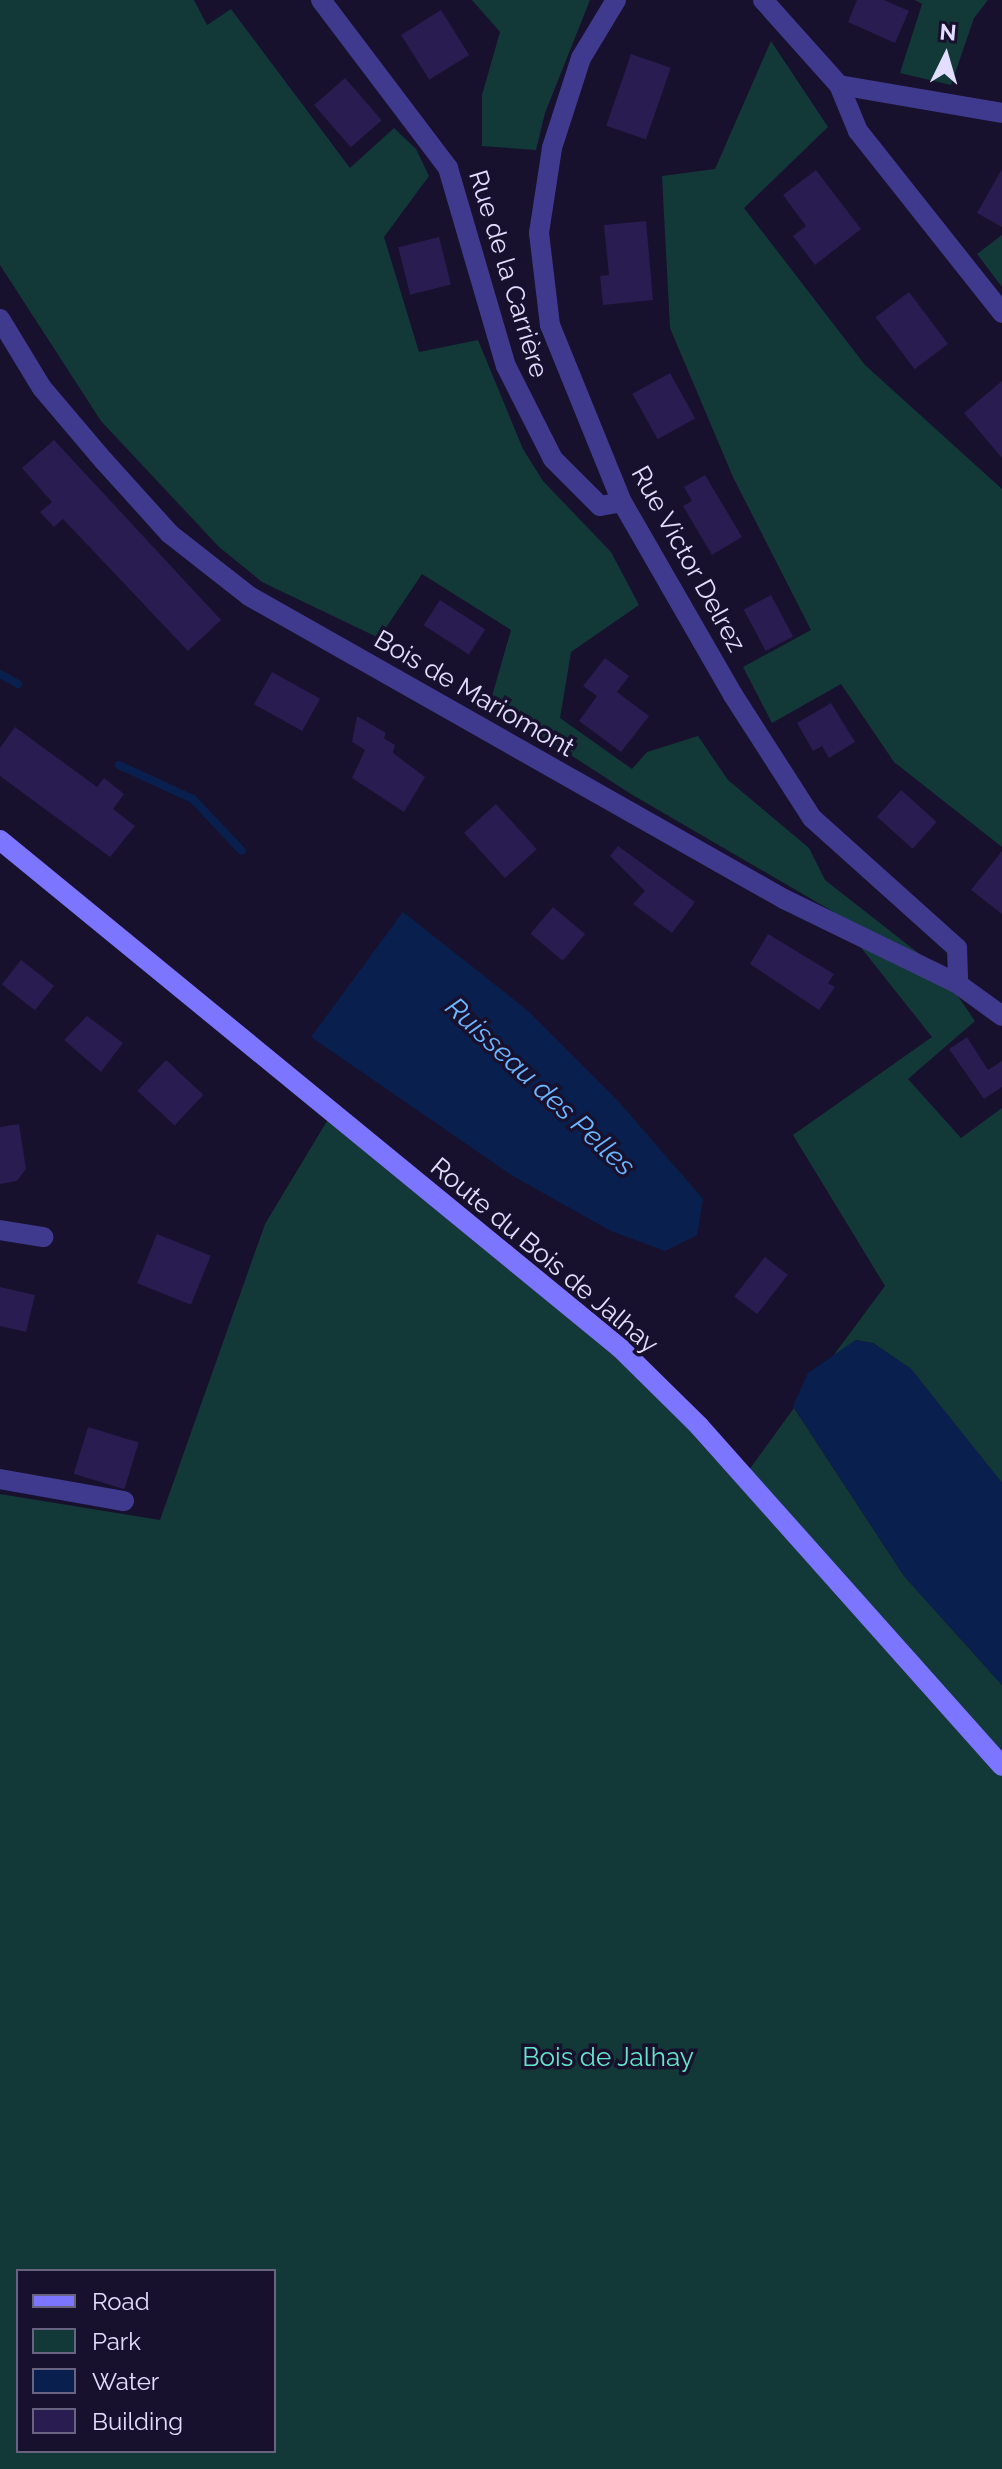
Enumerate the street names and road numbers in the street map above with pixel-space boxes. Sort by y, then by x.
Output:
street label: Rue de la Carrière [462,167,554,381]
street label: Rue Victor Delrez [624,460,752,658]
street label: Bois de Mariomont [368,624,580,764]
street label: Route du Bois de Jalhay [424,1151,664,1361]

